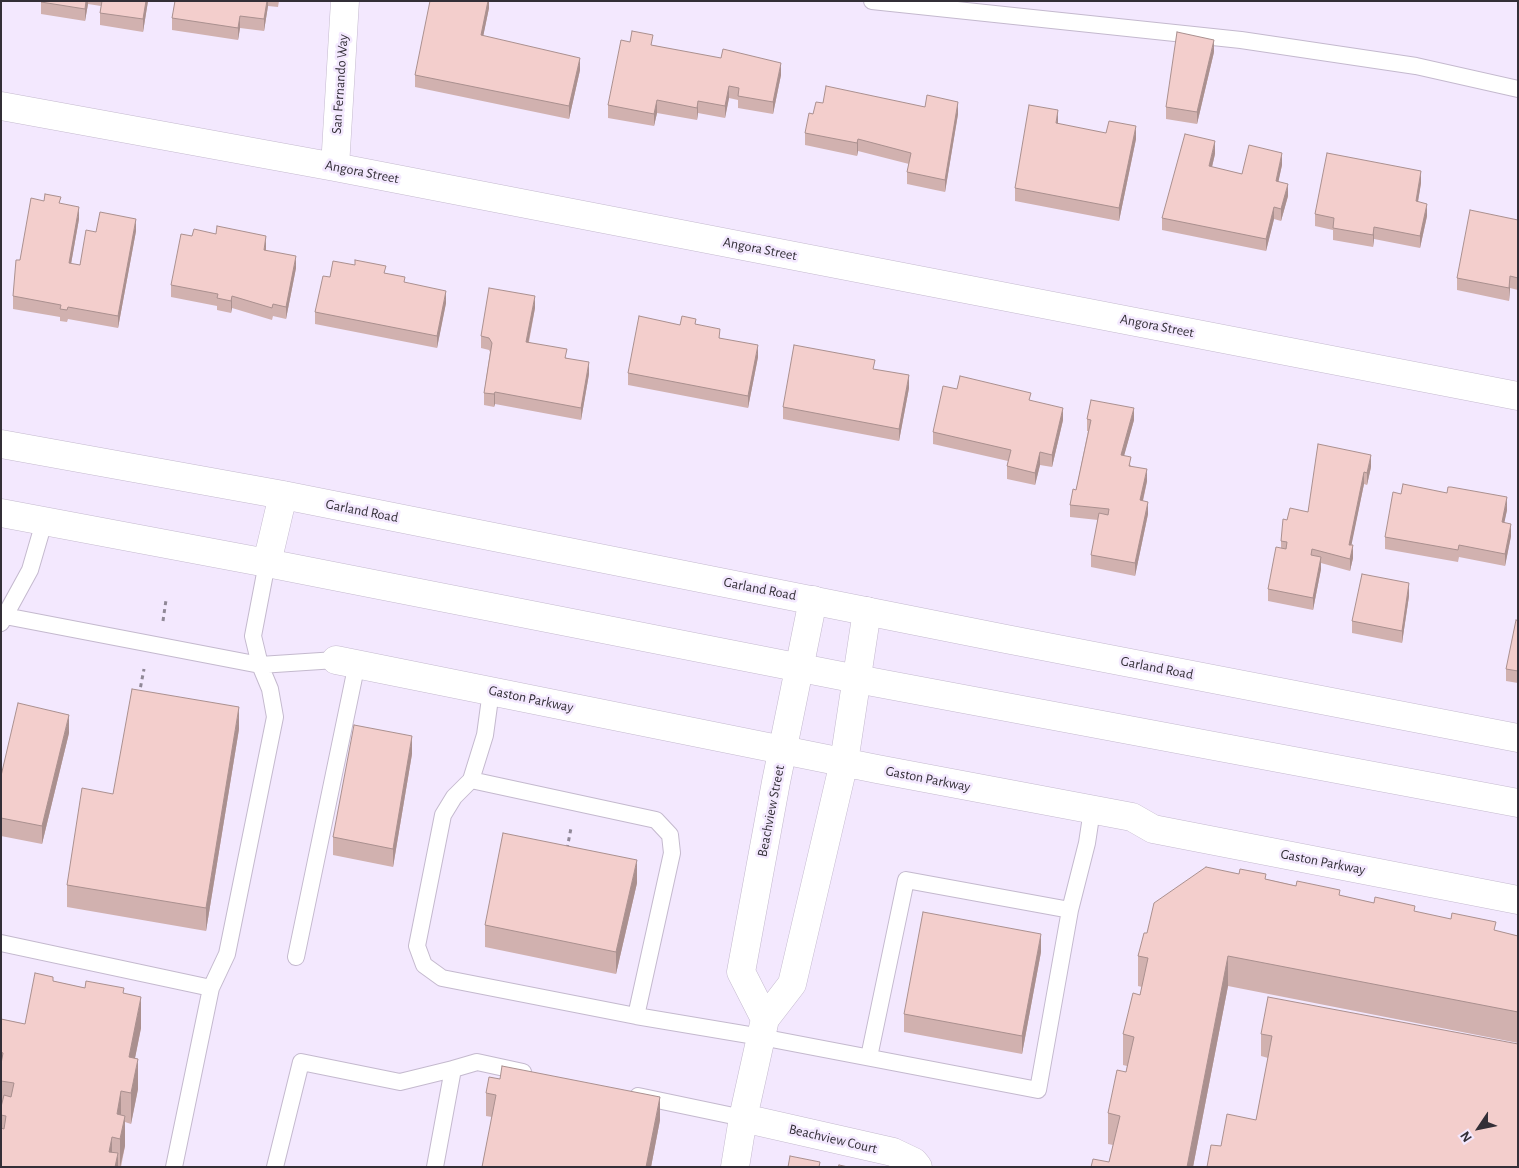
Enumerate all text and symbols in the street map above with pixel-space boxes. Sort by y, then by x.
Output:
street label: San Fernando Way [328,34,352,134]
street label: Angora Street [324,157,400,187]
street label: Angora Street [722,234,798,264]
street label: Angora Street [1119,311,1195,341]
street label: Garland Road [324,496,400,526]
street label: Garland Road [722,574,798,604]
street label: Garland Road [1119,653,1195,683]
street label: Gaston Parkway [487,682,575,716]
street label: Gaston Parkway [884,763,972,795]
street label: Beachview Street [754,764,788,858]
street label: Gaston Parkway [1279,846,1367,878]
north arrow [1454,1103,1504,1153]
street label: Beachview Court [787,1121,879,1157]
text: N [1458,1128,1475,1144]

